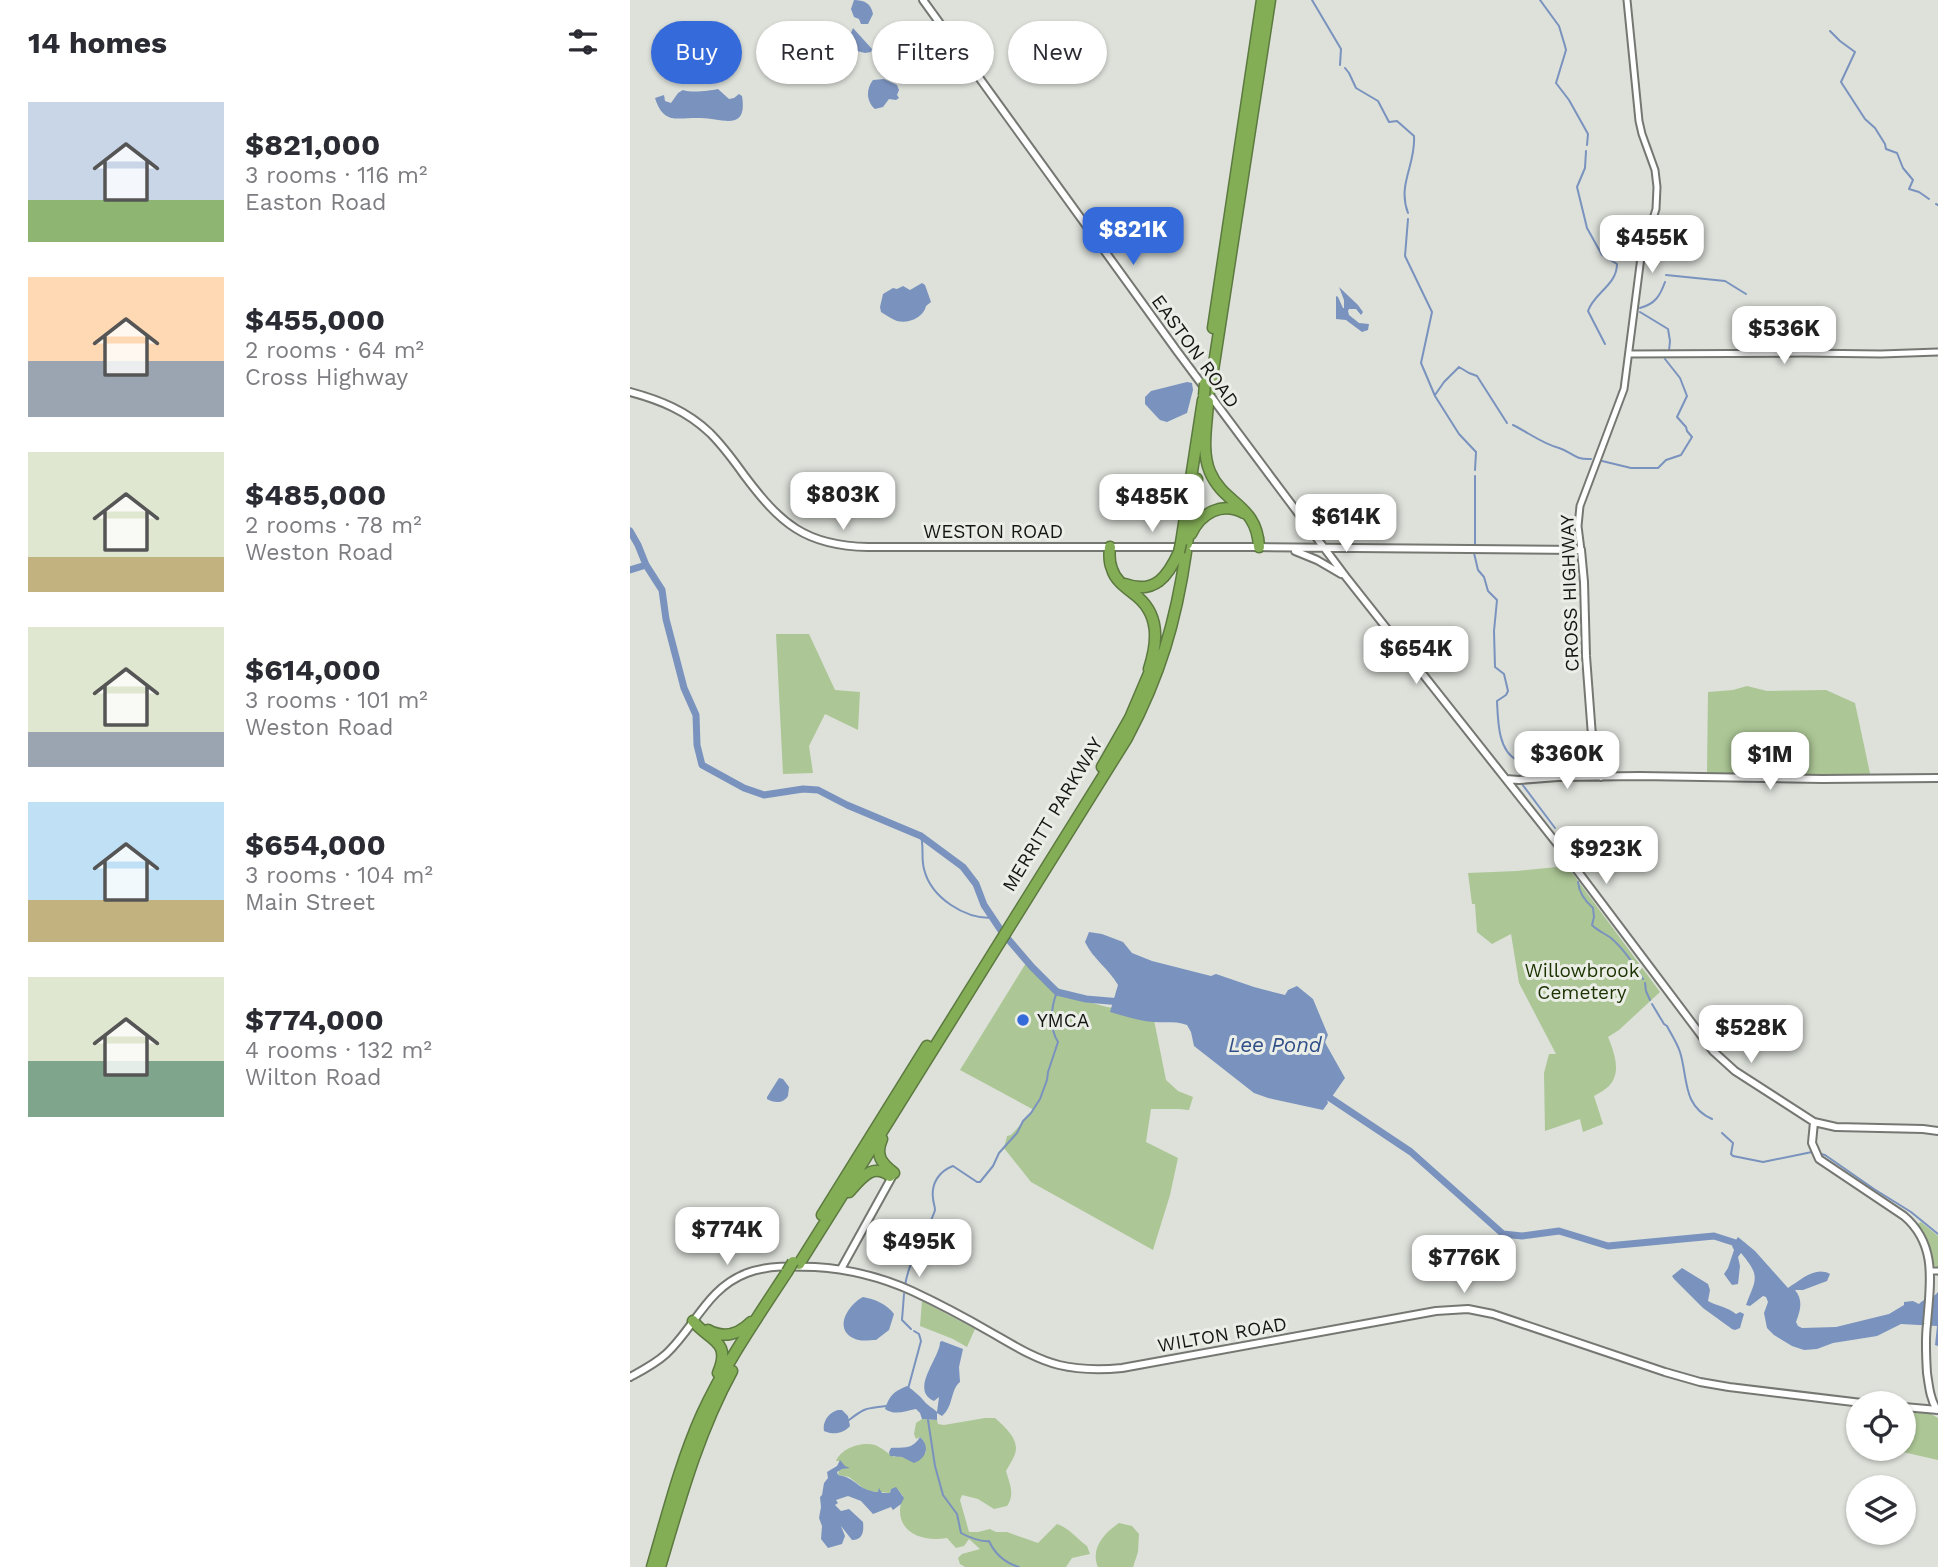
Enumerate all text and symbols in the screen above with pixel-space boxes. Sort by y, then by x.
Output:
chip: Buy [651,21,742,84]
chip: Rent [756,21,858,84]
chip: Filters [872,21,994,84]
chip: New [1008,21,1107,84]
icon: filters [564,23,602,61]
text: 14 homes [28,25,167,60]
text: $821,000 [245,127,380,162]
icon: home [84,130,168,214]
text: 3 rooms · 116 m² [245,162,427,189]
text: Easton Road [245,189,386,216]
pin: $821K [1084,208,1182,267]
text: $821K [1099,216,1167,243]
pin: $455K [1603,216,1701,275]
text: $455K [1616,224,1688,251]
street label: EASTON ROAD [1147,290,1244,412]
text: $455,000 [245,302,385,337]
icon: home [84,305,168,389]
pin: $536K [1735,306,1833,366]
text: $536K [1748,315,1820,342]
text: 2 rooms · 64 m² [245,337,424,364]
text: Cross Highway [245,364,408,391]
pin: $803K [794,472,892,532]
pin: $485K [1103,475,1201,534]
text: $485,000 [245,477,386,512]
icon: home [84,480,168,564]
text: $803K [806,481,880,508]
text: $485K [1115,483,1189,510]
pin: $614K [1297,494,1395,554]
text: $614K [1311,503,1381,530]
text: 2 rooms · 78 m² [245,512,422,539]
street label: CROSS HIGHWAY [1555,514,1584,672]
street label: WESTON ROAD [923,520,1063,543]
text: Weston Road [245,539,393,566]
pin: $654K [1367,626,1465,686]
text: $654K [1379,635,1453,662]
text: $614,000 [245,652,381,687]
icon: home [84,655,168,739]
text: 3 rooms · 101 m² [245,687,428,714]
text: Weston Road [245,714,393,741]
pin: $360K [1518,732,1616,791]
pin: $1M [1736,732,1804,792]
street label: MERRITT PARKWAY [997,733,1108,896]
text: $360K [1530,740,1604,767]
text: $1M [1747,741,1793,768]
pin: $923K [1557,826,1655,886]
text: $654,000 [245,827,386,862]
icon: home [84,830,168,914]
text: $923K [1570,835,1642,862]
text: 3 rooms · 104 m² [245,862,433,889]
text: Main Street [245,889,375,916]
park label: Willowbrook Cemetery [1525,959,1640,1004]
text: $774,000 [245,1002,384,1037]
icon: home [84,1005,168,1089]
pin: $528K [1702,1006,1800,1065]
place label: YMCA [1037,1009,1090,1032]
marker: YMCA [1015,1012,1031,1028]
text: $528K [1715,1014,1787,1041]
water label: Lee Pond [1228,1032,1323,1057]
text: 4 rooms · 132 m² [245,1037,432,1064]
text: Wilton Road [245,1064,381,1091]
pin: $774K [678,1208,776,1267]
text: $774K [691,1216,763,1243]
pin: $495K [870,1220,968,1279]
text: $495K [883,1228,955,1255]
pin: $776K [1415,1236,1513,1295]
text: $776K [1428,1244,1500,1271]
street label: WILTON ROAD [1156,1312,1289,1357]
map controls [1846,1391,1916,1545]
button: locate [1846,1391,1916,1461]
button: layers [1846,1475,1916,1545]

